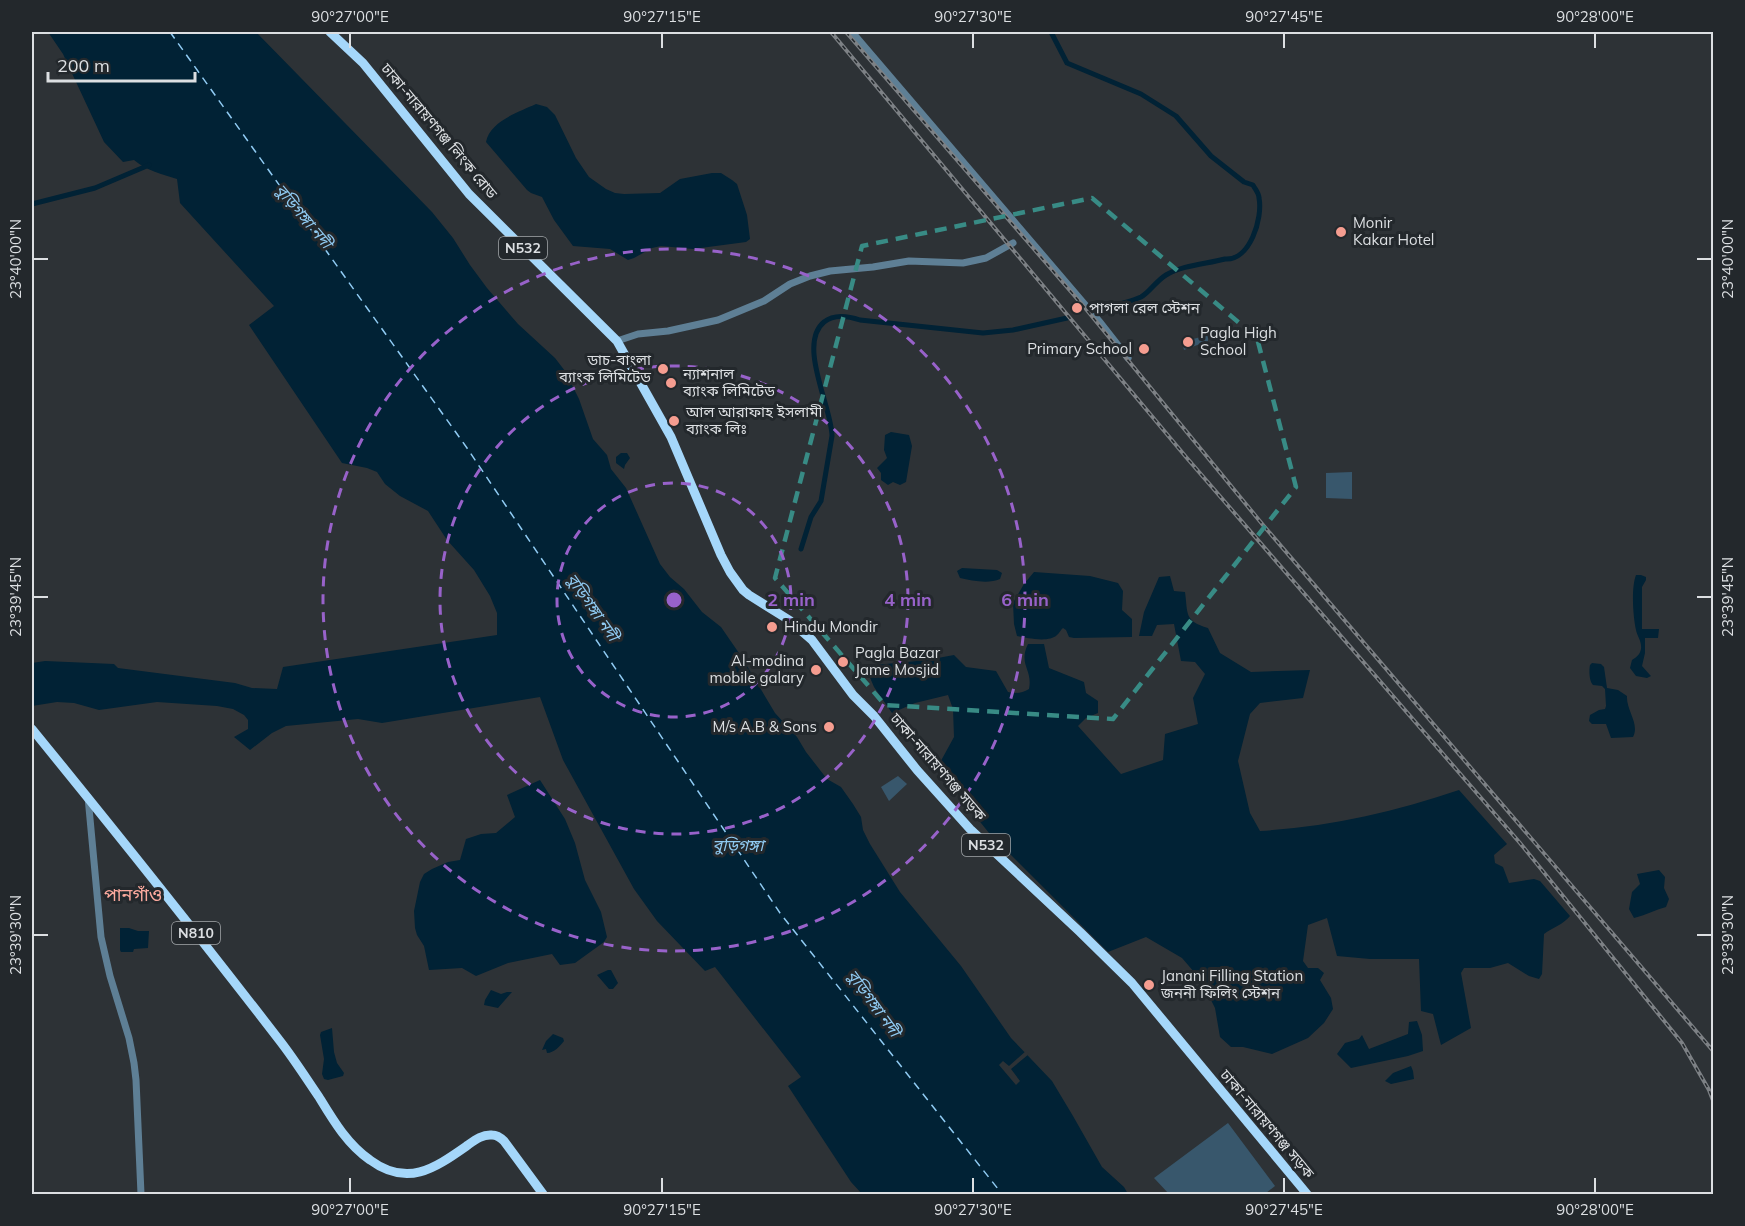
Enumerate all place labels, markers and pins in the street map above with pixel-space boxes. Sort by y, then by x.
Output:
place label: Monir Kakar Hotel [1353,213,1434,249]
marker: Monir Kakar Hotel [1334,225,1348,239]
place label: পাগলা রেল স্টেশন [1089,298,1201,317]
marker: পাগলা রেল স্টেশন [1070,301,1084,315]
place label: Pagla High School [1200,323,1277,359]
marker: Pagla High School [1181,335,1195,349]
place label: Primary School [1027,339,1132,358]
marker: Primary School [1137,342,1151,356]
place label: ডাচ-বাংলা ব্যাংক লিমিটেড [558,350,652,386]
marker: ডাচ-বাংলা ব্যাংক লিমিটেড [656,362,670,376]
place label: ন্যাশনাল ব্যাংক লিমিটেড [682,364,775,400]
marker: ন্যাশনাল ব্যাংক লিমিটেড [664,376,678,390]
place label: আল আরাফাহ ইসলামী ব্যাংক লিঃ [685,402,823,438]
marker: আল আরাফাহ ইসলামী ব্যাংক লিঃ [667,414,681,428]
centre of rings [664,590,684,610]
place label: Hindu Mondir [784,617,878,636]
marker: Hindu Mondir [765,620,779,634]
place label: Pagla Bazar Jame Mosjid [855,643,941,679]
place label: Al-modina mobile galary [710,651,804,687]
marker: Pagla Bazar Jame Mosjid [836,655,850,669]
marker: Al-modina mobile galary [809,663,823,677]
place label: M/s A.B & Sons [712,717,817,736]
marker: M/s A.B & Sons [822,720,836,734]
place label: Janani Filling Station জননী ফিলিং স্টেশন [1160,966,1303,1002]
marker: Janani Filling Station জননী ফিলিং স্টেশন [1142,978,1156,992]

